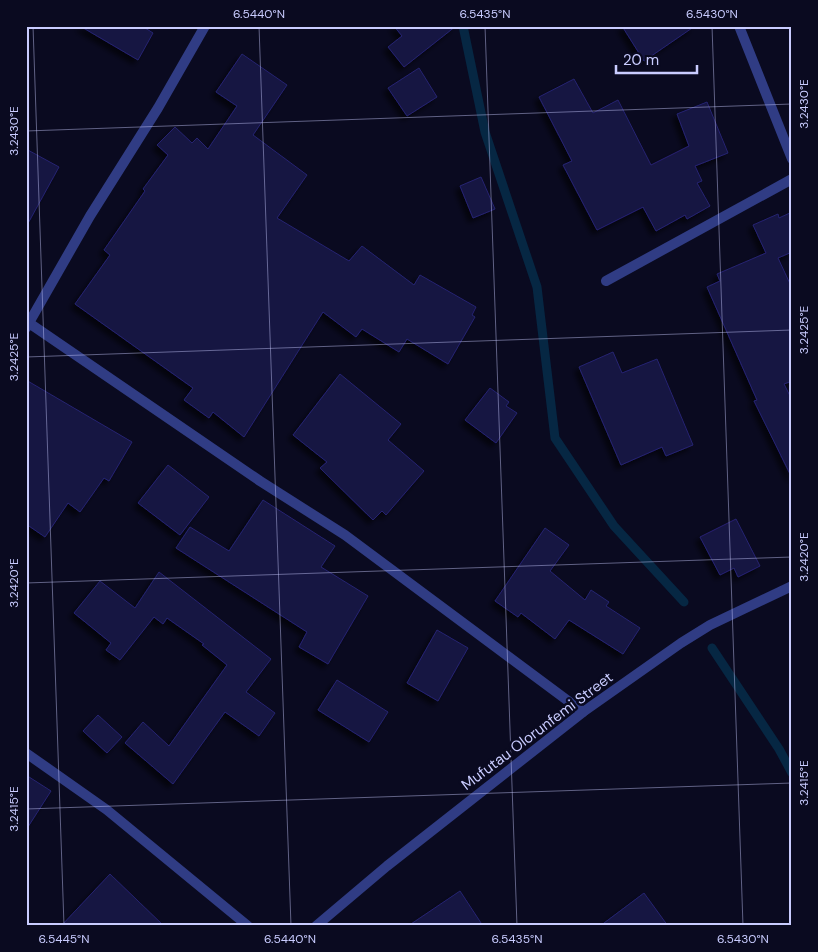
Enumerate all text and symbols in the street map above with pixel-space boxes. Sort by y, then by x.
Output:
text: 6.5440°N [233,6,285,22]
text: 6.5435°N [460,6,510,22]
text: 6.5430°N [686,6,738,22]
scale bar [616,42,697,74]
text: 20 m [623,50,659,70]
text: 3.2430°E [796,79,812,129]
text: 3.2430°E [6,106,22,156]
text: 3.2425°E [796,305,812,354]
text: 3.2425°E [6,332,22,381]
text: 3.2420°E [796,532,812,582]
text: 3.2420°E [6,558,22,608]
street label: Mufutau Olorunfemi Street [457,667,617,795]
text: 3.2415°E [796,760,812,806]
text: 3.2415°E [6,786,22,832]
text: 6.5445°N [38,931,90,947]
text: 6.5440°N [264,931,316,947]
text: 6.5435°N [492,931,542,947]
text: 6.5430°N [717,931,769,947]

